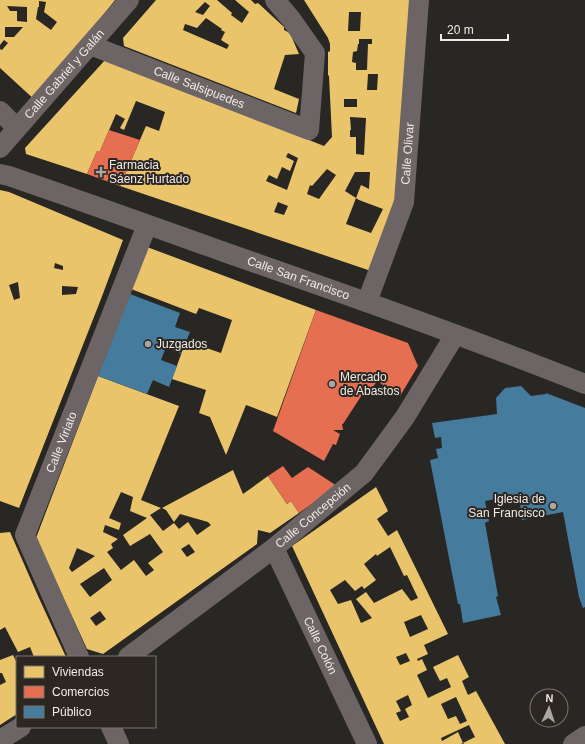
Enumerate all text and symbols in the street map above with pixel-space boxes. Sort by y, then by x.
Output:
scale bar [441,16,508,42]
text: 20 m [447,23,474,37]
street label: Calle Gabriel y Galán [22,26,107,122]
street label: Calle Salsipuedes [152,63,246,111]
street label: Calle Olivar [398,122,417,185]
place label: Farmacia Sáenz Hurtado [109,158,189,186]
marker: Farmacia Sáenz Hurtado [96,167,106,177]
street label: Calle San Francisco [245,254,352,303]
place label: Juzgados [156,337,207,351]
marker: Juzgados [143,339,153,349]
place label: Mercado de Abastos [340,370,399,398]
marker: Mercado de Abastos [327,379,337,389]
street label: Calle Viriato [43,409,80,475]
street label: Calle Concepción [272,480,354,551]
place label: Iglesia de San Francisco [468,492,545,520]
marker: Iglesia de San Francisco [548,501,558,511]
street label: Calle Colón [301,615,340,677]
legend [16,656,156,728]
text: Viviendas [52,665,104,679]
text: Comercios [52,685,109,699]
north arrow [529,688,569,728]
text: N [545,692,554,704]
text: Público [52,705,92,719]

